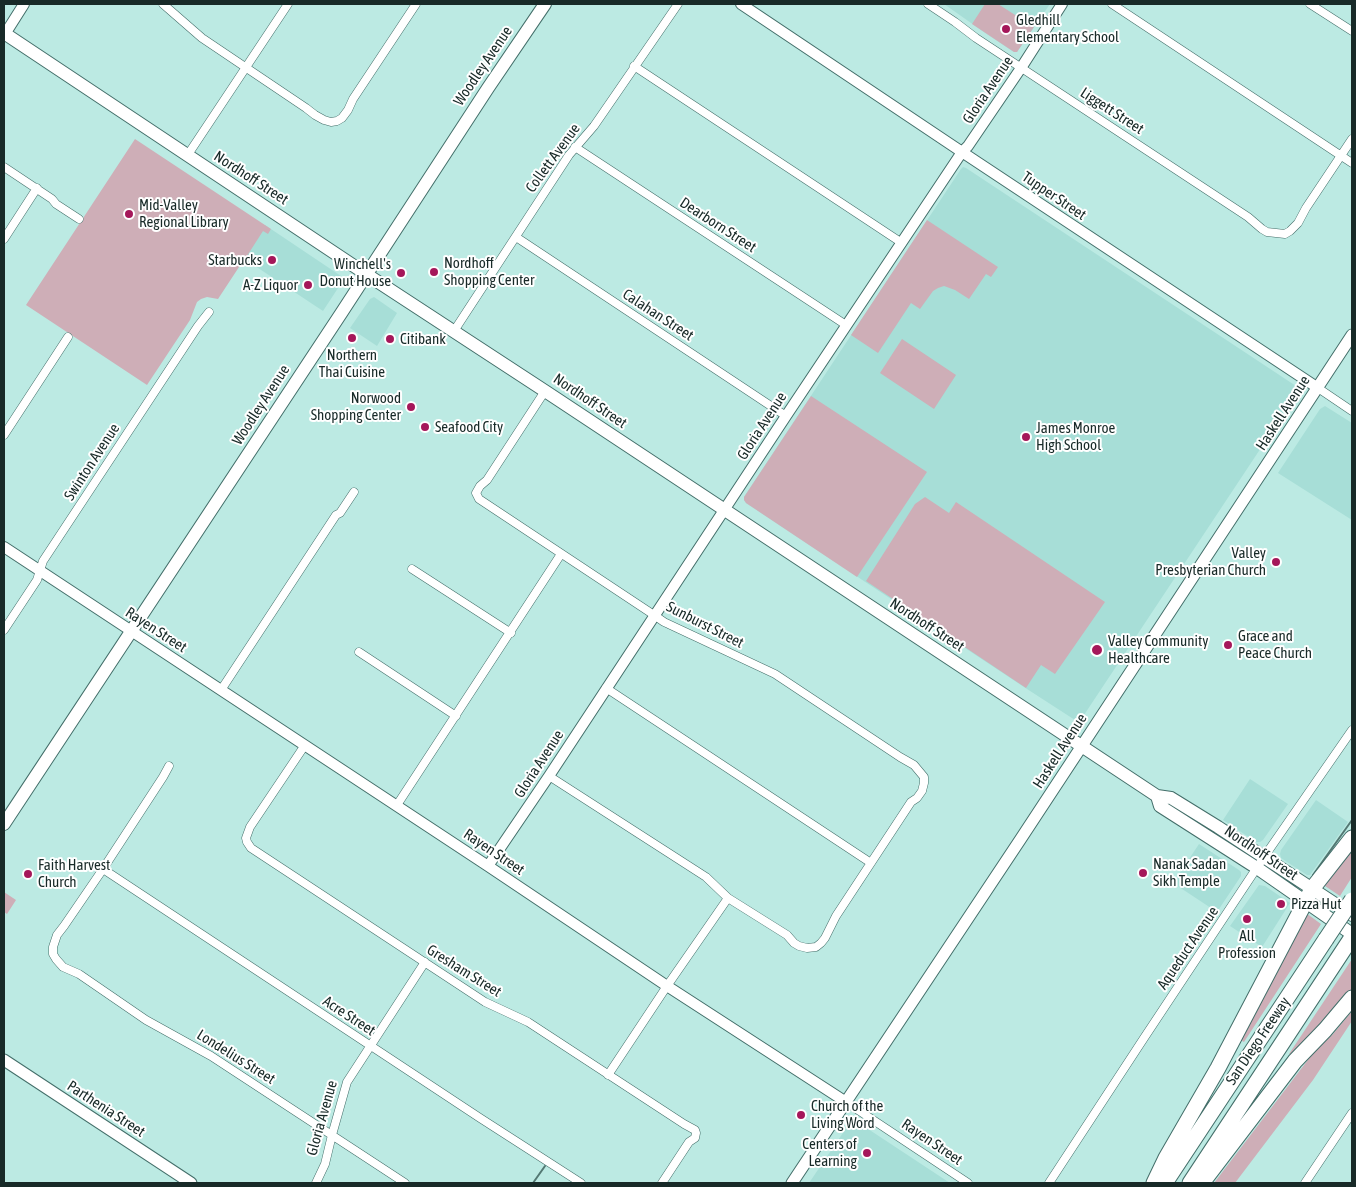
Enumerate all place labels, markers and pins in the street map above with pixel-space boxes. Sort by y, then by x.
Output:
place label: Gledhill Elementary School [1016,11,1119,46]
marker: Gledhill Elementary School [1000,23,1012,35]
place label: Mid-Valley Regional Library [139,196,229,231]
marker: Mid-Valley Regional Library [123,208,135,220]
place label: Starbucks [208,251,262,269]
marker: Starbucks [266,254,278,266]
place label: Nordhoff Shopping Center [444,254,534,289]
place label: Winchell's Donut House [320,255,391,290]
marker: Nordhoff Shopping Center [428,266,440,278]
marker: Winchell's Donut House [395,267,407,279]
place label: A-Z Liquor [243,276,298,294]
marker: A-Z Liquor [302,279,314,291]
place label: Citibank [400,330,446,348]
marker: Northern Thai Cuisine [346,332,358,344]
marker: Citibank [384,333,396,345]
place label: Northern Thai Cuisine [319,346,385,381]
place label: Norwood Shopping Center [311,389,401,424]
marker: Norwood Shopping Center [405,401,417,413]
place label: Seafood City [435,418,503,436]
place label: James Monroe High School [1036,419,1115,454]
marker: Seafood City [419,421,431,433]
marker: James Monroe High School [1020,431,1032,443]
place label: Valley Presbyterian Church [1155,544,1266,579]
marker: Valley Presbyterian Church [1270,556,1282,568]
place label: Grace and Peace Church [1238,627,1312,662]
place label: Valley Community Healthcare [1108,632,1208,667]
marker: Grace and Peace Church [1222,639,1234,651]
marker: Valley Community Healthcare [1090,643,1104,657]
place label: Nanak Sadan Sikh Temple [1153,855,1226,890]
place label: Faith Harvest Church [38,856,110,891]
marker: Nanak Sadan Sikh Temple [1137,867,1149,879]
marker: Faith Harvest Church [22,868,34,880]
place label: Pizza Hut [1291,895,1342,913]
marker: Pizza Hut [1275,898,1287,910]
marker: All Profession [1241,913,1253,925]
place label: All Profession [1218,927,1276,962]
place label: Church of the Living Word [811,1097,883,1132]
marker: Church of the Living Word [795,1109,807,1121]
place label: Centers of Learning [802,1135,857,1170]
marker: Centers of Learning [861,1147,873,1159]

